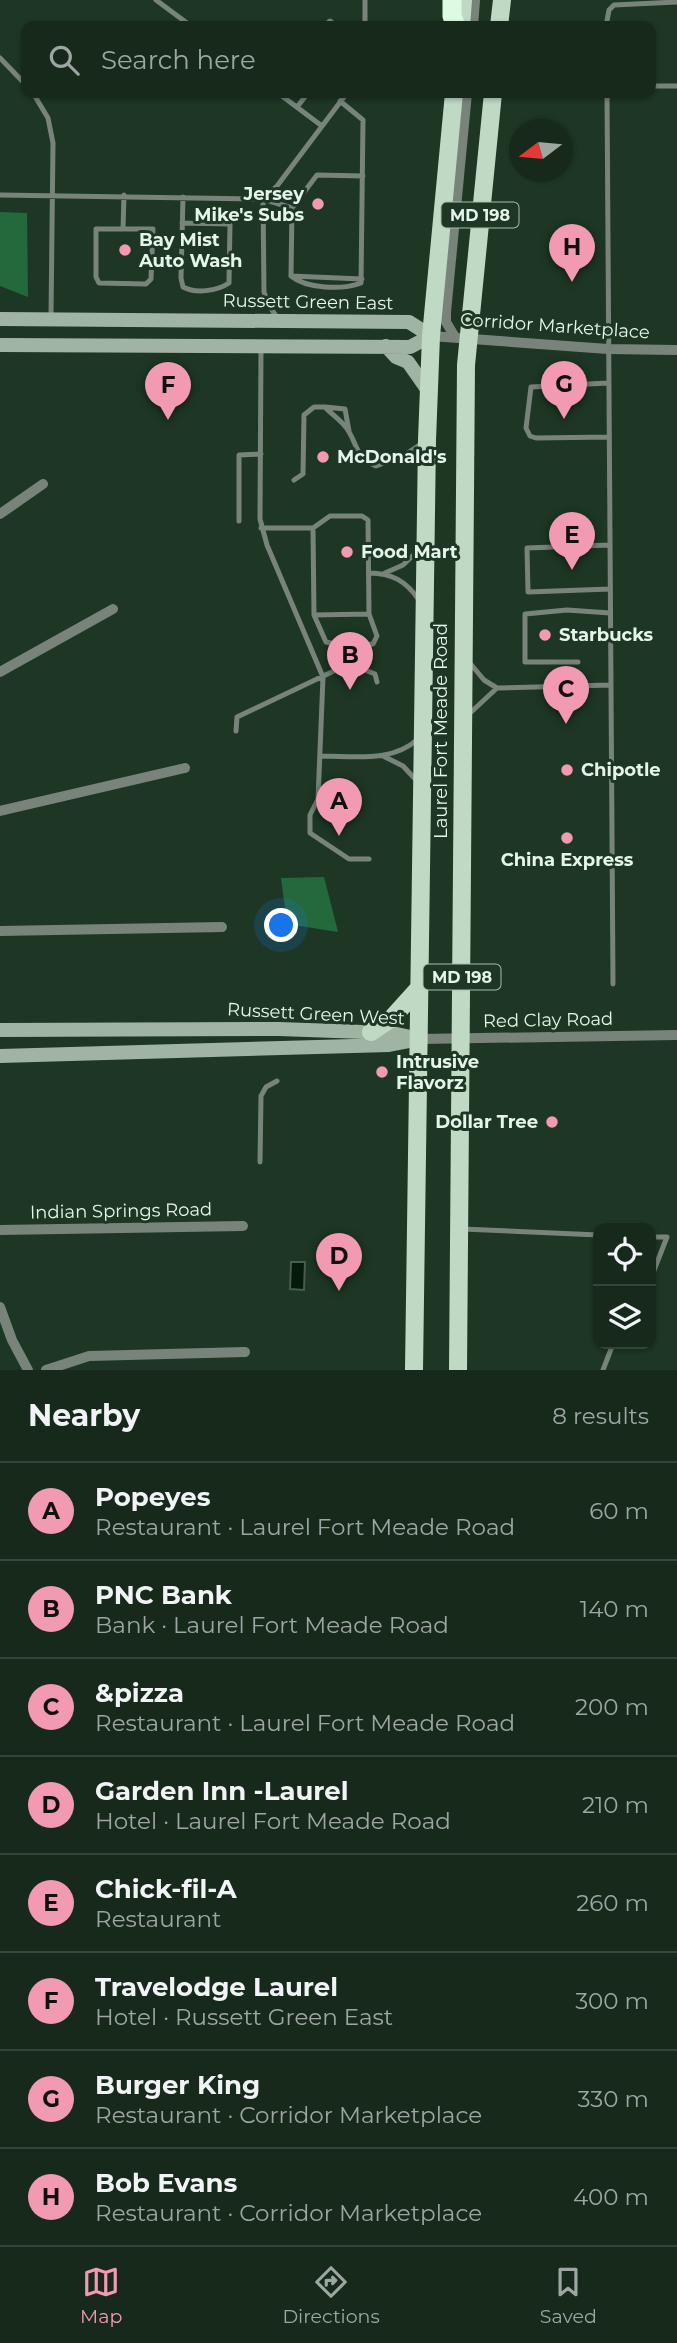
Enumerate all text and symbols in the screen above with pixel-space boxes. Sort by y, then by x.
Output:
search box [21,21,656,98]
icon: search [45,41,83,79]
text: Search here [101,44,256,76]
north arrow [509,119,572,182]
place label: Jersey Mike's Subs [194,183,304,226]
marker: Jersey Mike's Subs [310,196,326,212]
road number: MD 198 [442,202,518,228]
pin: H [549,224,595,282]
place label: Bay Mist Auto Wash [138,229,242,272]
marker: Bay Mist Auto Wash [117,242,133,258]
street label: Russett Green East [222,290,394,314]
street label: Corridor Marketplace [459,308,651,344]
pin: G [541,361,587,419]
pin: F [145,362,191,420]
place label: McDonald's [337,446,447,468]
marker: McDonald's [315,449,331,465]
pin: E [549,512,595,570]
place label: Food Mart [361,541,458,563]
marker: Food Mart [339,544,355,560]
street label: Laurel Fort Meade Road [430,623,452,839]
place label: Starbucks [559,624,654,646]
marker: Starbucks [537,627,553,643]
pin: B [327,632,373,690]
pin: C [543,666,589,724]
place label: Chipotle [581,759,661,781]
marker: Chipotle [559,762,575,778]
pin: A [316,778,362,836]
marker: China Express [559,830,575,846]
place label: China Express [501,849,634,871]
your location [264,908,298,942]
road number: MD 198 [424,965,500,990]
street label: Russett Green West [226,998,406,1030]
street label: Red Clay Road [483,1008,613,1032]
place label: Intrusive Flavorz [396,1051,479,1094]
marker: Intrusive Flavorz [374,1064,390,1080]
place label: Dollar Tree [435,1111,538,1133]
marker: Dollar Tree [544,1114,560,1130]
street label: Indian Springs Road [30,1198,212,1224]
map controls [593,1223,656,1349]
button: locate [593,1223,656,1286]
pin: D [316,1233,362,1291]
button: layers [593,1286,656,1349]
text: Nearby [28,1397,140,1434]
text: 8 results [552,1402,649,1430]
text: Popeyes [95,1481,211,1513]
text: A [42,1497,60,1525]
text: 60 m [589,1497,649,1525]
text: Restaurant · Laurel Fort Meade Road [95,1513,515,1541]
text: PNC Bank [95,1579,232,1611]
text: B [42,1595,60,1623]
text: 140 m [580,1595,649,1623]
text: Bank · Laurel Fort Meade Road [95,1611,449,1639]
text: &pizza [95,1677,184,1709]
text: C [43,1693,59,1721]
text: 200 m [575,1693,649,1721]
text: Restaurant · Laurel Fort Meade Road [95,1709,515,1737]
text: Garden Inn -Laurel [95,1775,349,1807]
text: D [42,1791,61,1819]
text: 210 m [582,1791,649,1819]
text: Hotel · Laurel Fort Meade Road [95,1807,451,1835]
text: Chick-fil-A [95,1873,237,1905]
text: E [43,1889,59,1917]
text: 260 m [576,1889,649,1917]
text: Restaurant [95,1905,221,1933]
text: Travelodge Laurel [95,1971,338,2003]
text: F [44,1987,58,2015]
text: 300 m [575,1987,649,2015]
text: Hotel · Russett Green East [95,2003,393,2031]
text: Burger King [95,2069,260,2101]
text: G [42,2085,60,2113]
text: 330 m [578,2085,649,2113]
text: Restaurant · Corridor Marketplace [95,2101,482,2129]
text: Bob Evans [95,2167,237,2199]
text: H [42,2183,60,2211]
text: 400 m [573,2183,649,2211]
text: Restaurant · Corridor Marketplace [95,2199,482,2227]
tab: Map [80,2263,122,2328]
tab: Directions [282,2263,380,2328]
tab: Saved [540,2263,597,2328]

